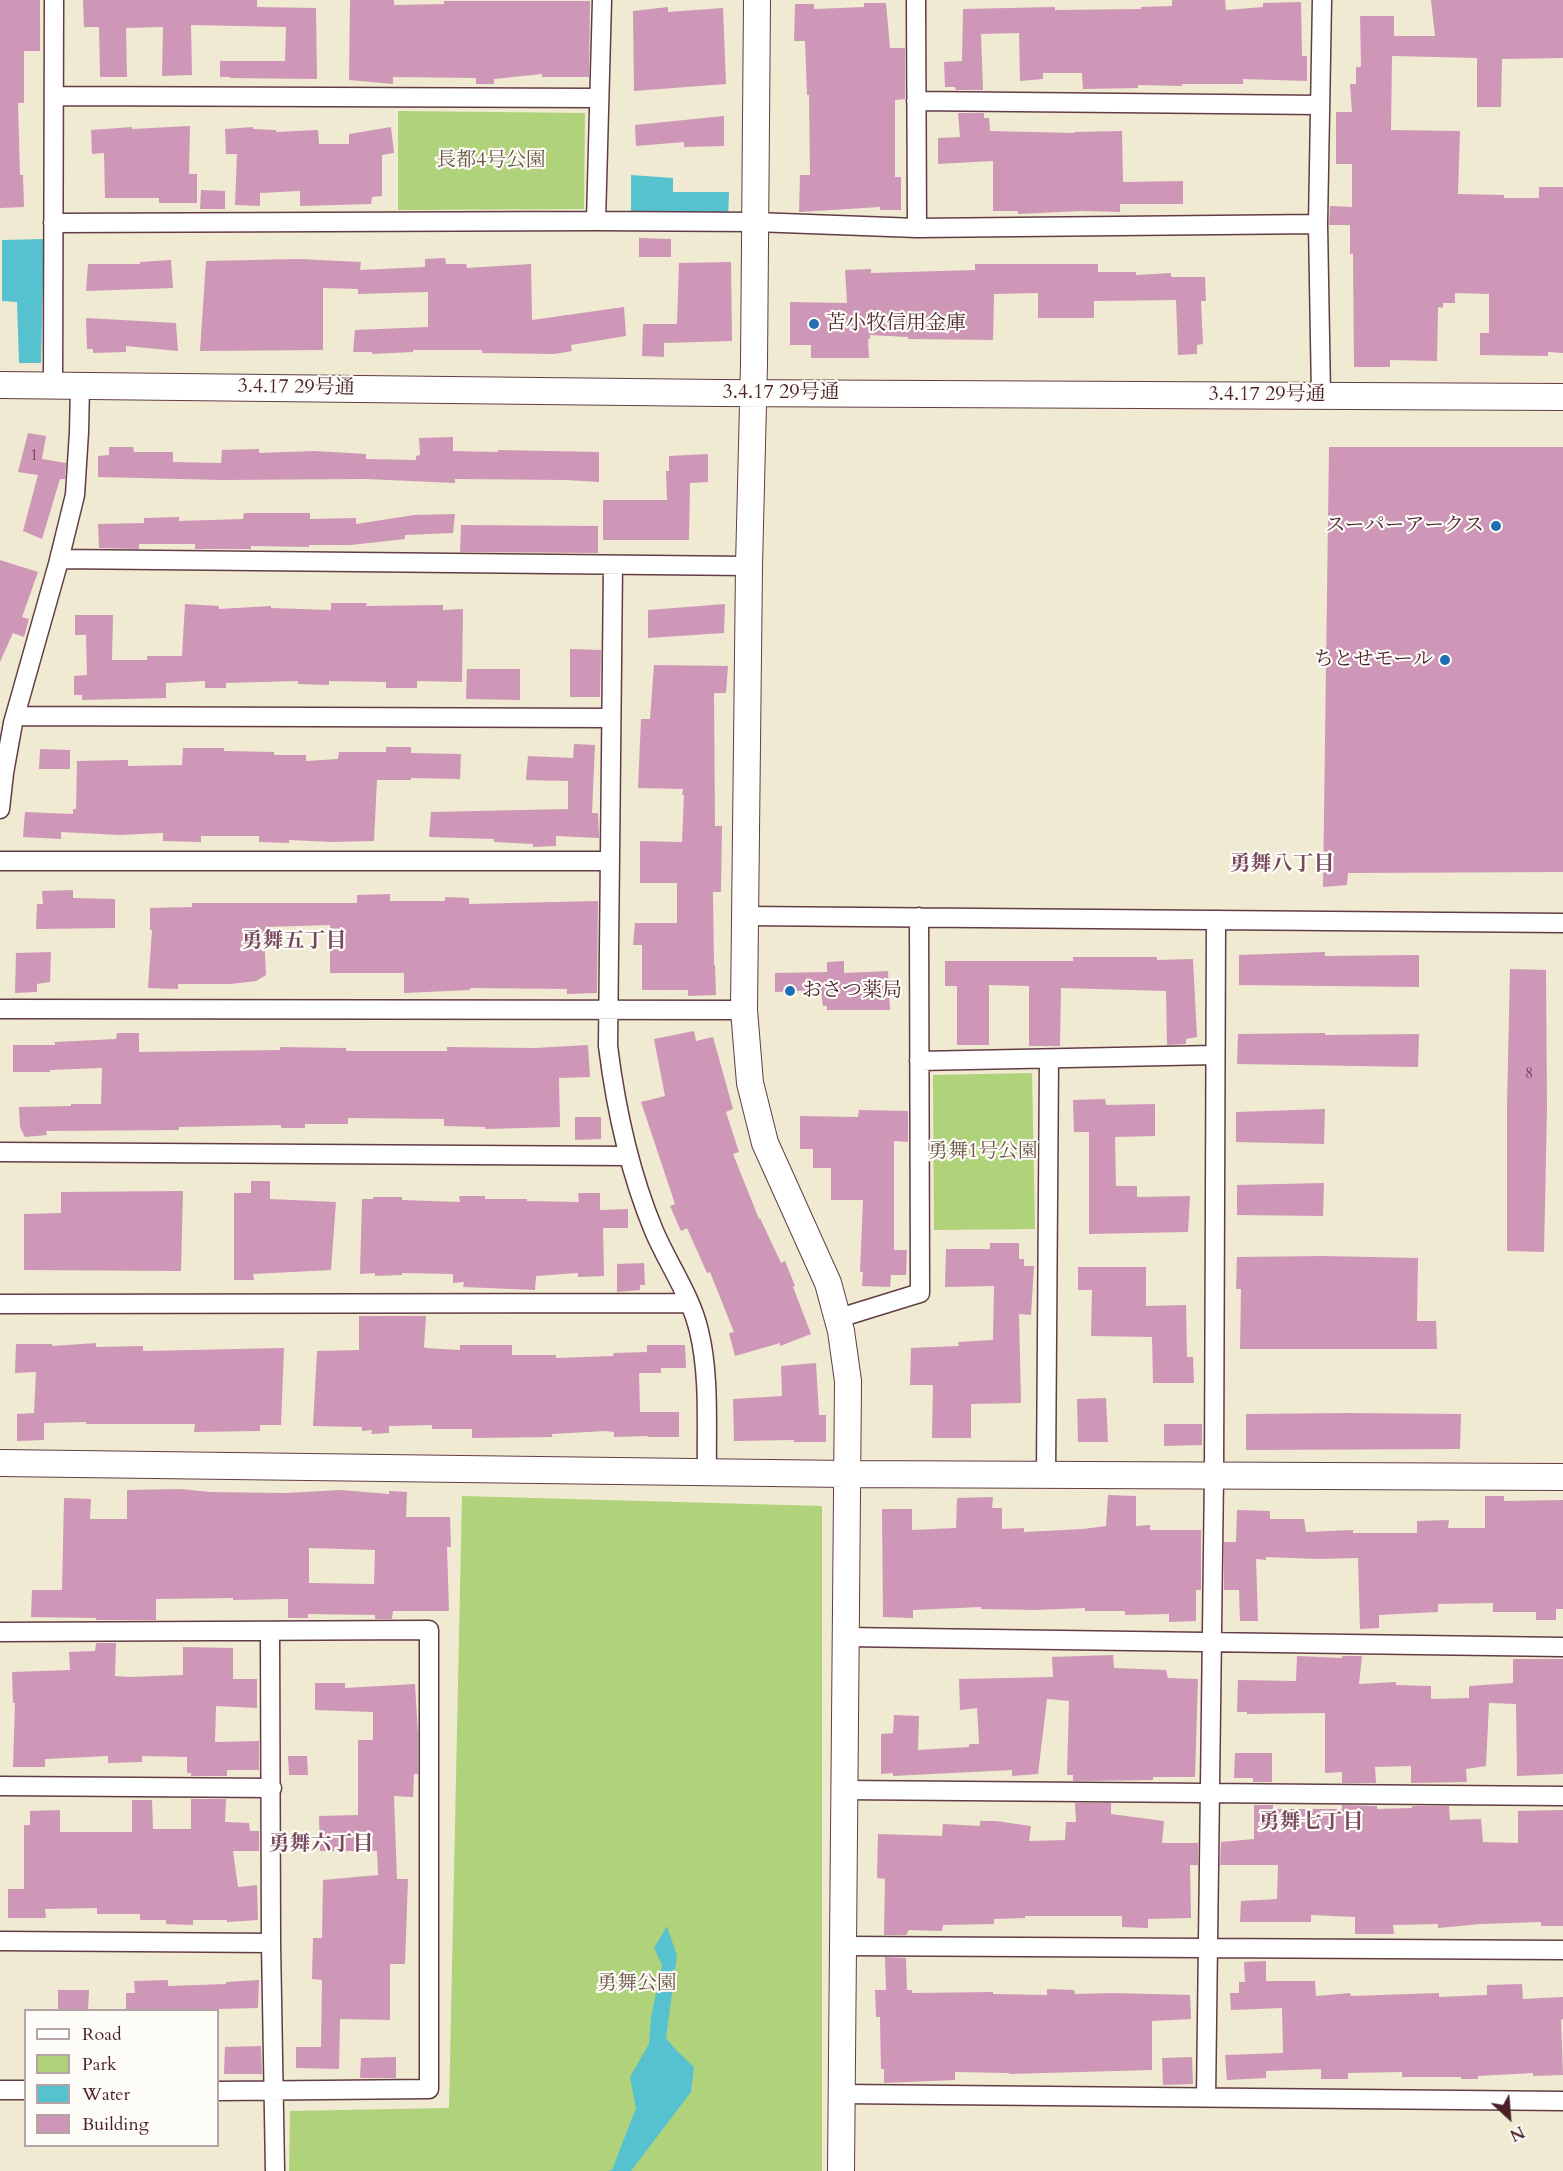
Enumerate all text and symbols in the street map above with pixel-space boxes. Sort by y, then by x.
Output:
park label: 長都4号公園 [436,149,546,173]
place label: 苫小牧信用金庫 [826,312,966,336]
marker: 苫小牧信用金庫 [807,317,821,331]
street label: 3.4.17 29号通 [237,375,355,401]
street label: 3.4.17 29号通 [723,381,839,405]
street label: 3.4.17 29号通 [1209,383,1325,407]
house number: 1 [30,446,38,466]
place label: スーパーアークス [1326,514,1484,538]
marker: スーパーアークス [1489,519,1503,533]
place label: ちとせモール [1314,648,1433,672]
marker: ちとせモール [1438,653,1452,667]
district label: 勇舞八丁目 [1230,852,1334,878]
district label: 勇舞五丁目 [242,929,346,955]
place label: おさつ薬局 [802,979,902,1003]
marker: おさつ薬局 [783,984,797,998]
house number: 8 [1525,1064,1533,1084]
park label: 勇舞1号公園 [928,1140,1038,1164]
district label: 勇舞七丁目 [1259,1810,1363,1836]
district label: 勇舞六丁目 [269,1832,373,1858]
park label: 勇舞公園 [597,1972,677,1996]
legend [24,2009,219,2147]
text: Road [82,2022,122,2047]
text: Park [82,2052,117,2077]
text: Water [82,2082,130,2107]
north arrow [1479,2087,1539,2147]
text: Building [82,2112,149,2137]
text: N [1506,2120,1528,2146]

